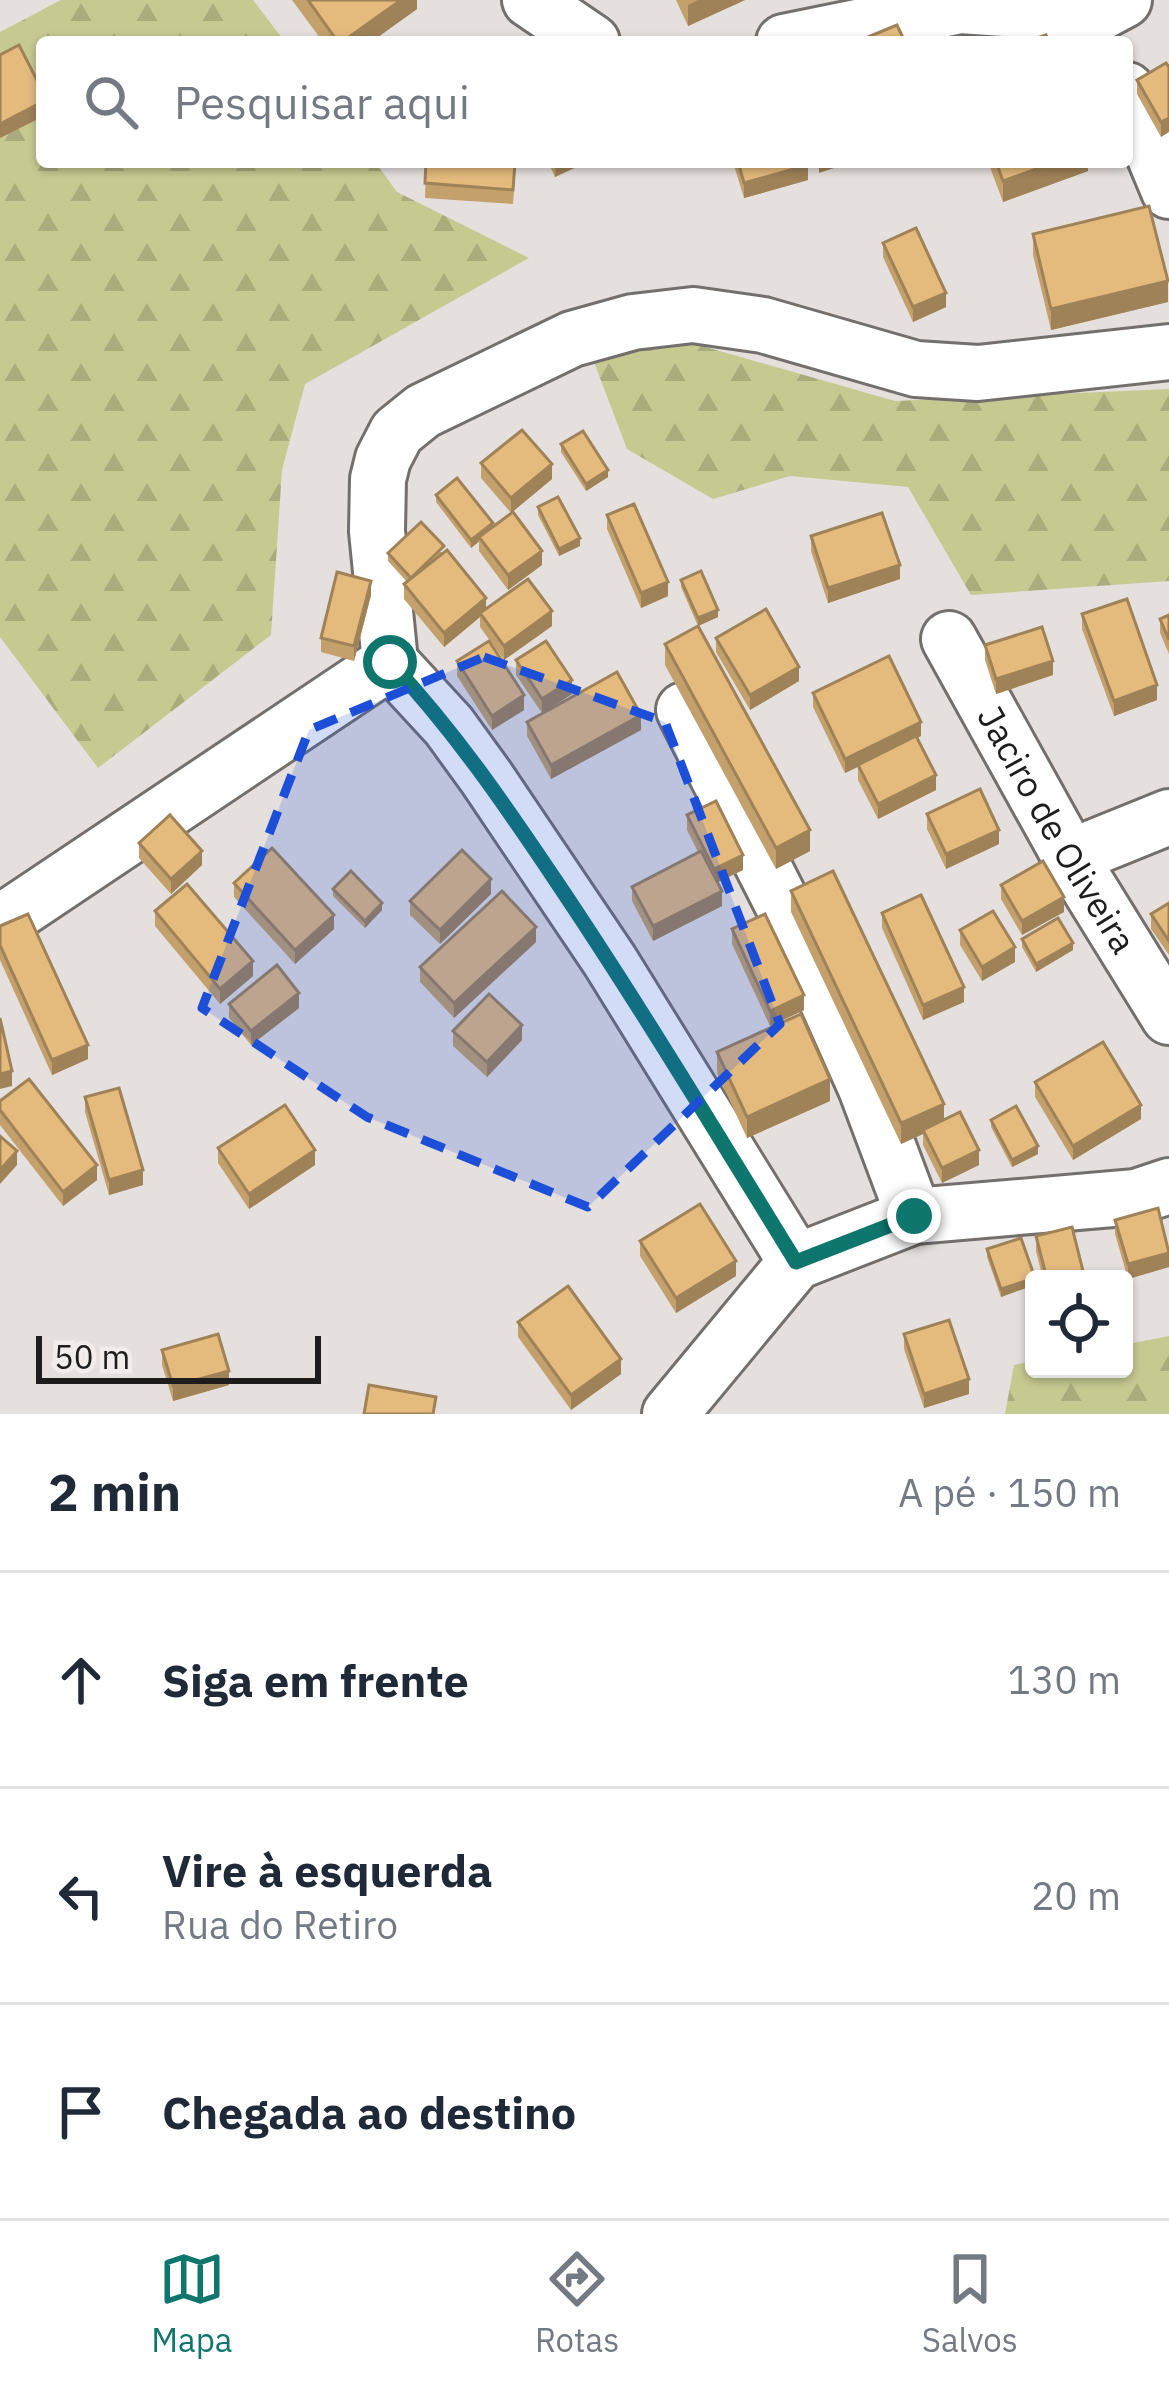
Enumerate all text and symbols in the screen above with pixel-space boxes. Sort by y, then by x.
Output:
search box [36,36,1133,168]
icon: search [78,69,144,135]
text: Pesquisar aqui [174,73,470,131]
route start [363,635,417,689]
street label: Jaciro de Oliveira [968,697,1148,962]
route end [887,1189,941,1243]
map controls [1025,1270,1133,1378]
button: locate [1025,1270,1133,1378]
scale bar [36,1330,321,1383]
text: 50 m [54,1335,130,1378]
text: 2 min [48,1459,181,1525]
text: A pé · 150 m [898,1467,1121,1518]
icon: ahead [48,1647,114,1713]
text: Siga em frente [162,1651,469,1709]
text: 130 m [1008,1654,1121,1705]
text: Vire à esquerda [162,1841,493,1899]
icon: left [48,1863,114,1929]
text: 20 m [1031,1870,1121,1921]
text: Rua do Retiro [162,1899,398,1950]
icon: arrive [48,2079,114,2145]
text: Chegada ao destino [162,2083,576,2141]
tab: Mapa [151,2246,232,2361]
tab: Rotas [535,2246,619,2361]
tab: Salvos [922,2246,1018,2361]

